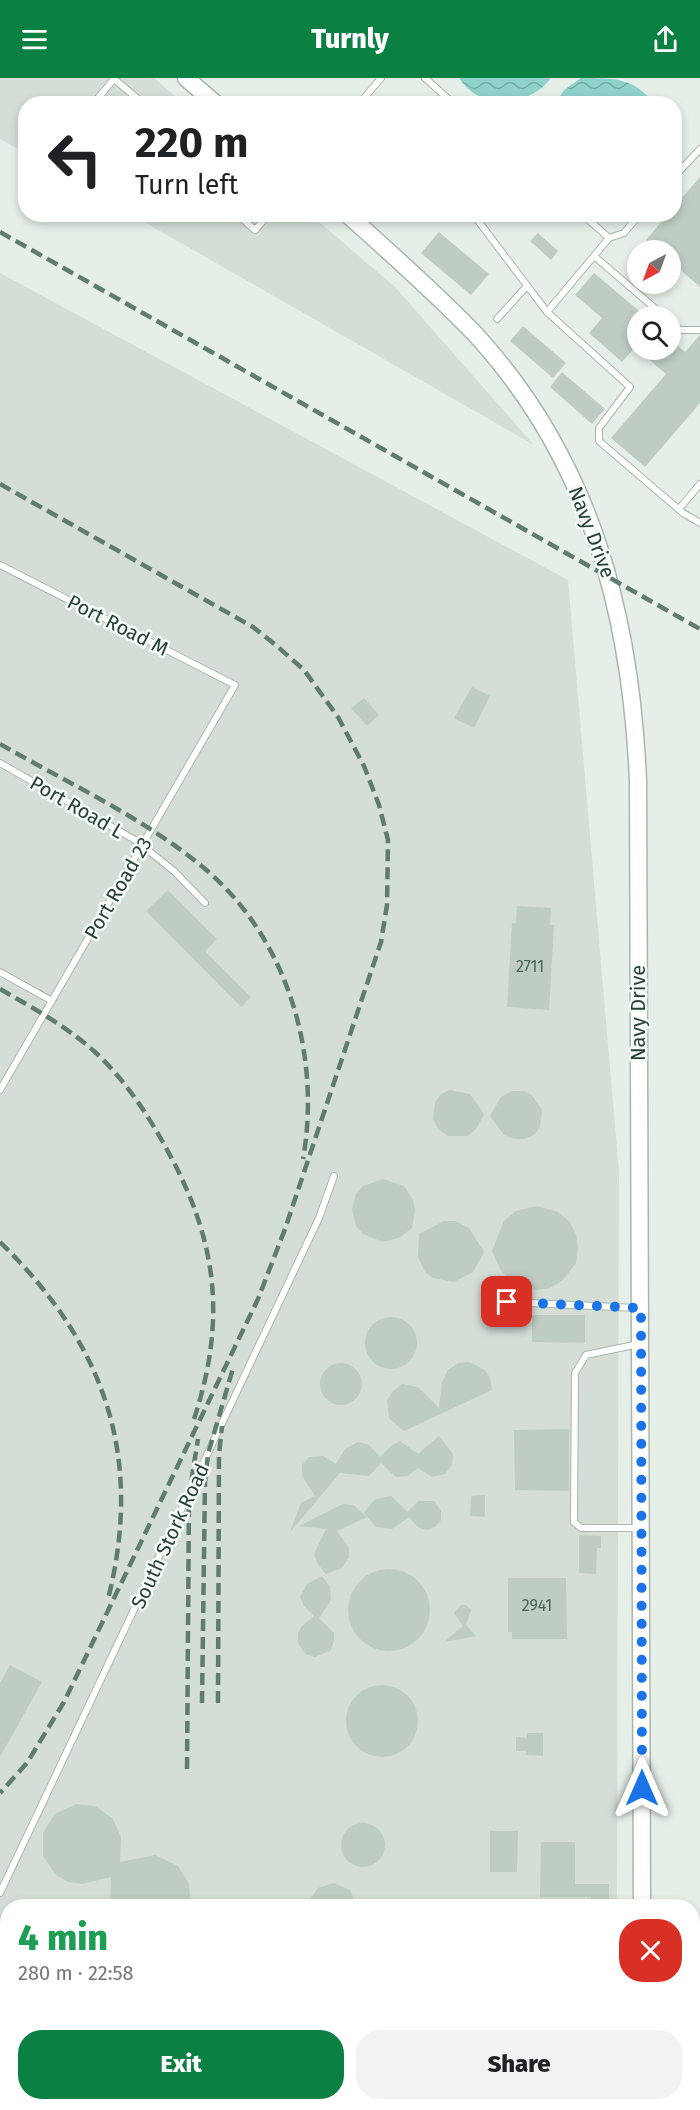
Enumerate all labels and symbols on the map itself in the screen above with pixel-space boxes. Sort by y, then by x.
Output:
north arrow [627,240,681,294]
street label: Navy Drive [564,483,620,581]
street label: Port Road M [64,589,172,661]
street label: Port Road L [26,771,128,843]
street label: Port Road 23 [79,833,157,943]
house number: 2711 [516,957,544,976]
street label: Navy Drive [626,965,650,1061]
pin [481,1276,532,1327]
street label: South Stork Road [126,1460,214,1612]
house number: 2941 [522,1596,552,1615]
position arrow [610,1756,674,1820]

